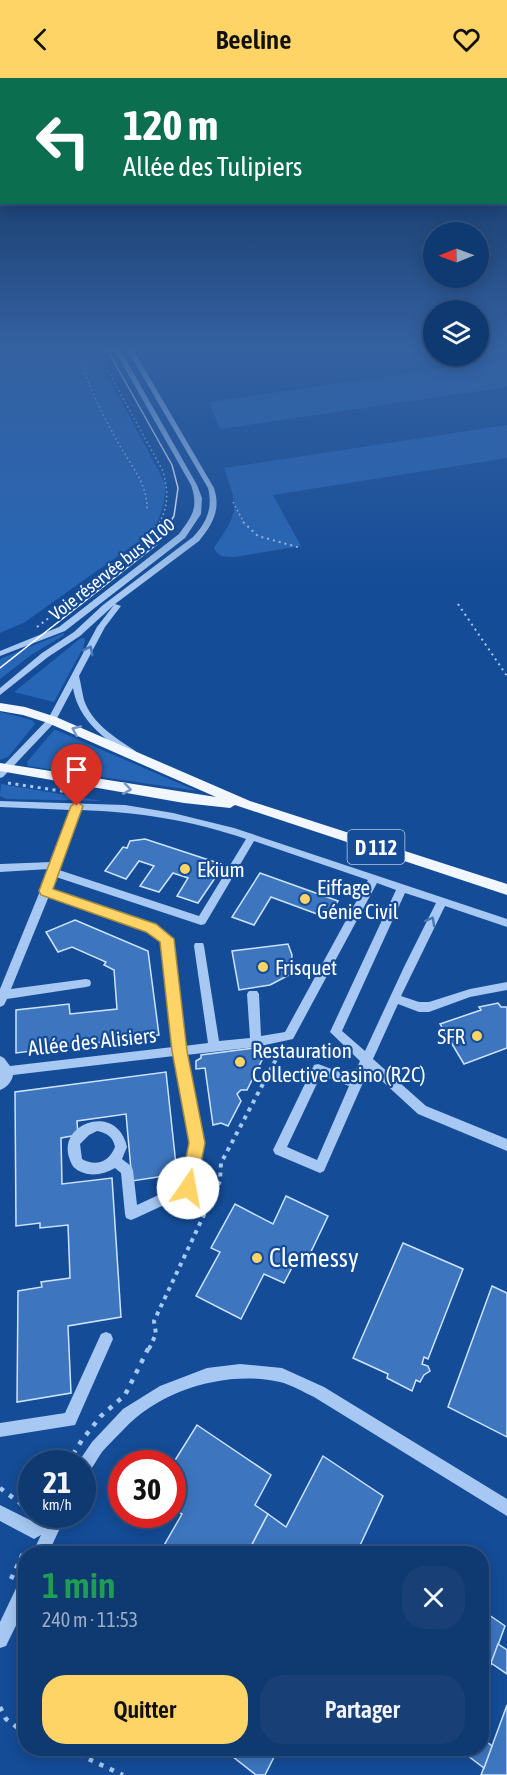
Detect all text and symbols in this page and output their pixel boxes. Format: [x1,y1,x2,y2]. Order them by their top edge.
icon: back [24,23,57,56]
icon: heart [450,23,483,56]
text: Beeline [216,24,291,55]
text: 120 m [123,101,218,149]
icon: left [24,102,102,180]
text: Allée des Tulipiers [123,151,302,182]
north arrow [423,222,489,288]
map controls [423,222,489,366]
button: layers [423,300,489,366]
street label: Voie réservée bus N100 [45,514,179,624]
one-way arrow [82,645,94,656]
one-way arrow [72,725,83,737]
pin [51,744,102,806]
icon: arrive [60,753,93,786]
one-way arrow [122,782,132,794]
road number: D 112 [348,830,404,864]
place label: Ekium [197,857,245,881]
marker: Ekium [178,862,192,876]
place label: Eiffage Génie Civil [317,875,399,923]
marker: Eiffage Génie Civil [298,892,312,906]
one-way arrow [424,917,436,928]
place label: Frisquet [275,955,337,979]
marker: Frisquet [256,960,270,974]
street label: Allée des Alisiers [27,1022,157,1060]
place label: SFR [437,1024,465,1048]
marker: SFR [470,1029,484,1043]
place label: Restauration Collective Casino (R2C) [252,1038,425,1086]
marker: Restauration Collective Casino (R2C) [233,1055,247,1069]
position arrow [156,1156,220,1220]
place label: Clemessy [269,1243,359,1273]
marker: Clemessy [250,1251,264,1265]
speed limit sign: 30 [108,1450,186,1528]
text: 21 [43,1465,71,1499]
text: km/h [42,1496,72,1513]
text: 1 min [42,1564,116,1606]
button: close [402,1566,465,1629]
text: 240 m · 11:53 [42,1608,138,1631]
button: Quitter [42,1675,248,1744]
button: Partager [260,1675,465,1744]

